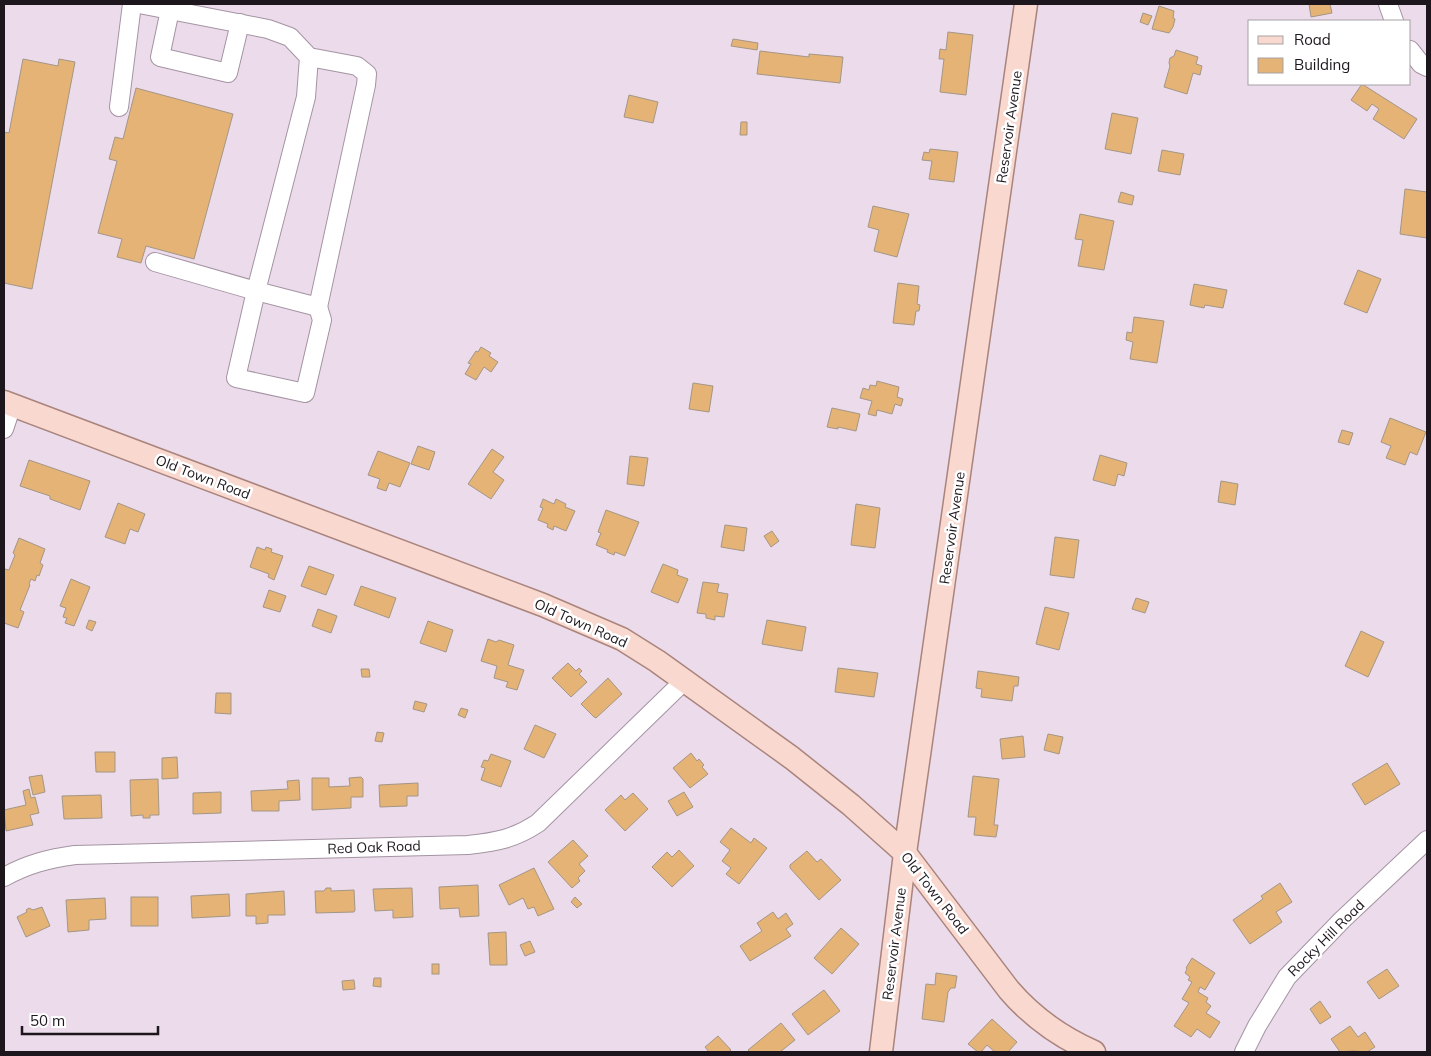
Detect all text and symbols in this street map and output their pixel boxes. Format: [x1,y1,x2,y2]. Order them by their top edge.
legend [1248,20,1411,85]
text: Road [1294,30,1331,49]
text: Building [1294,55,1350,74]
street label: Reservoir Avenue [992,70,1026,184]
street label: Old Town Road [153,451,253,503]
street label: Reservoir Avenue [935,471,969,585]
street label: Old Town Road [532,594,630,652]
street label: Red Oak Road [327,836,421,858]
street label: Old Town Road [897,848,973,938]
street label: Reservoir Avenue [878,887,910,1001]
street label: Rocky Hill Road [1284,896,1368,980]
scale bar [22,1004,159,1036]
text: 50 m [30,1011,65,1030]

